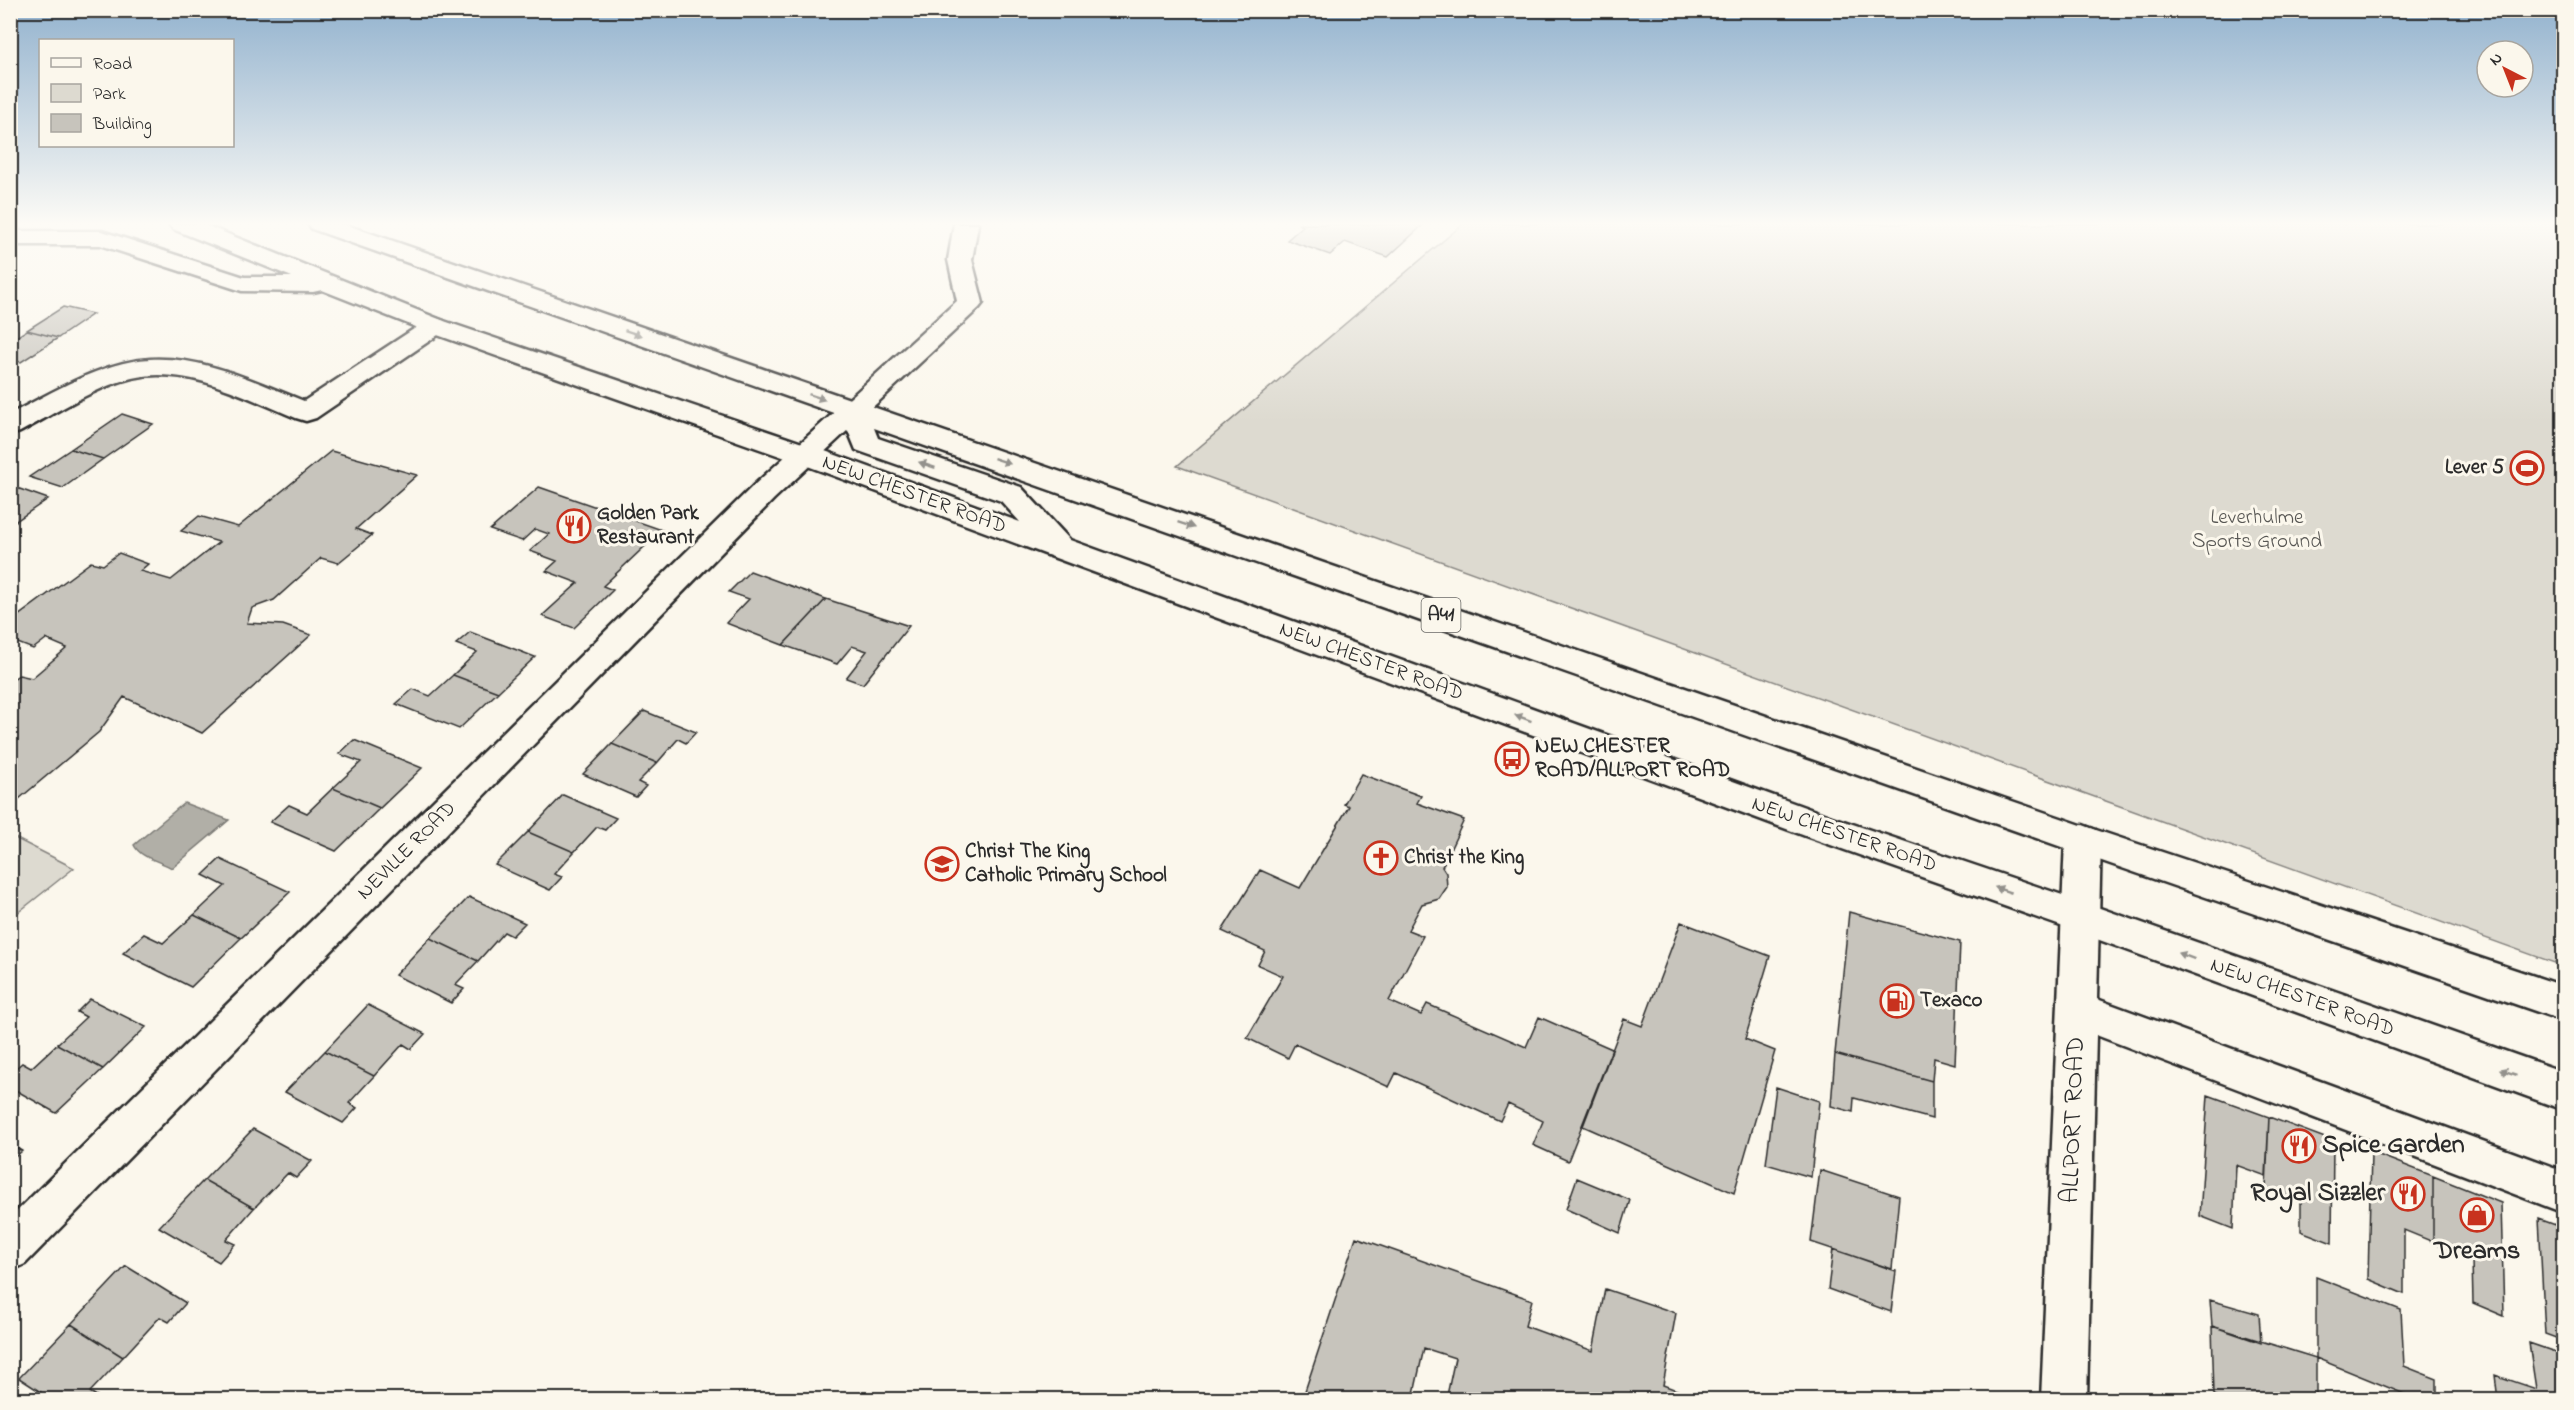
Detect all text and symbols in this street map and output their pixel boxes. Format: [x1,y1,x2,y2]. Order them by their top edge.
legend [39,39,234,147]
north arrow [2475,39,2535,99]
text: N [2484,47,2508,72]
text: Road [93,52,132,78]
text: Park [93,82,126,108]
text: Building [92,112,152,139]
one-way arrow [624,329,642,339]
one-way arrow [808,393,826,403]
street label: NEW CHESTER ROAD [818,448,1010,542]
sports icon: Lever 5 [2509,450,2545,486]
place label: Lever 5 [2445,453,2504,483]
one-way arrow [993,457,1011,467]
one-way arrow [918,460,936,469]
place label: Golden Park Restaurant [597,499,700,553]
park label: Leverhulme Sports Ground [2192,503,2322,557]
restaurant icon: Golden Park Restaurant [556,508,592,544]
one-way arrow [1177,521,1195,531]
road number: A41 [1422,598,1460,632]
street label: NEW CHESTER ROAD [1275,615,1467,709]
one-way arrow [1514,713,1532,723]
place label: NEW CHESTER ROAD/ALLPORT ROAD [1535,732,1730,786]
bus stop icon: NEW CHESTER ROAD/ALLPORT ROAD [1494,741,1530,777]
street label: NEW CHESTER ROAD [1747,789,1941,881]
street label: NEVILLE ROAD [351,795,463,907]
place label: Christ The King Catholic Primary School [965,837,1167,893]
church icon: Christ the King [1363,840,1399,876]
place label: Christ the King [1404,843,1524,875]
school or university icon: Christ The King Catholic Primary School [924,846,960,882]
one-way arrow [1994,885,2012,895]
one-way arrow [2177,951,2195,961]
street label: NEW CHESTER ROAD [2206,951,2398,1045]
fuel station icon: Texaco [1879,983,1915,1019]
place label: Texaco [1920,986,1983,1016]
street label: ALLPORT ROAD [2052,1036,2096,1204]
one-way arrow [2499,1066,2517,1076]
place label: Spice Garden [2322,1127,2465,1165]
restaurant icon: Spice Garden [2281,1128,2317,1164]
place label: Royal Sizzler [2251,1175,2386,1213]
restaurant icon: Royal Sizzler [2390,1176,2426,1212]
shop icon: Dreams [2459,1197,2495,1233]
place label: Dreams [2433,1233,2520,1271]

